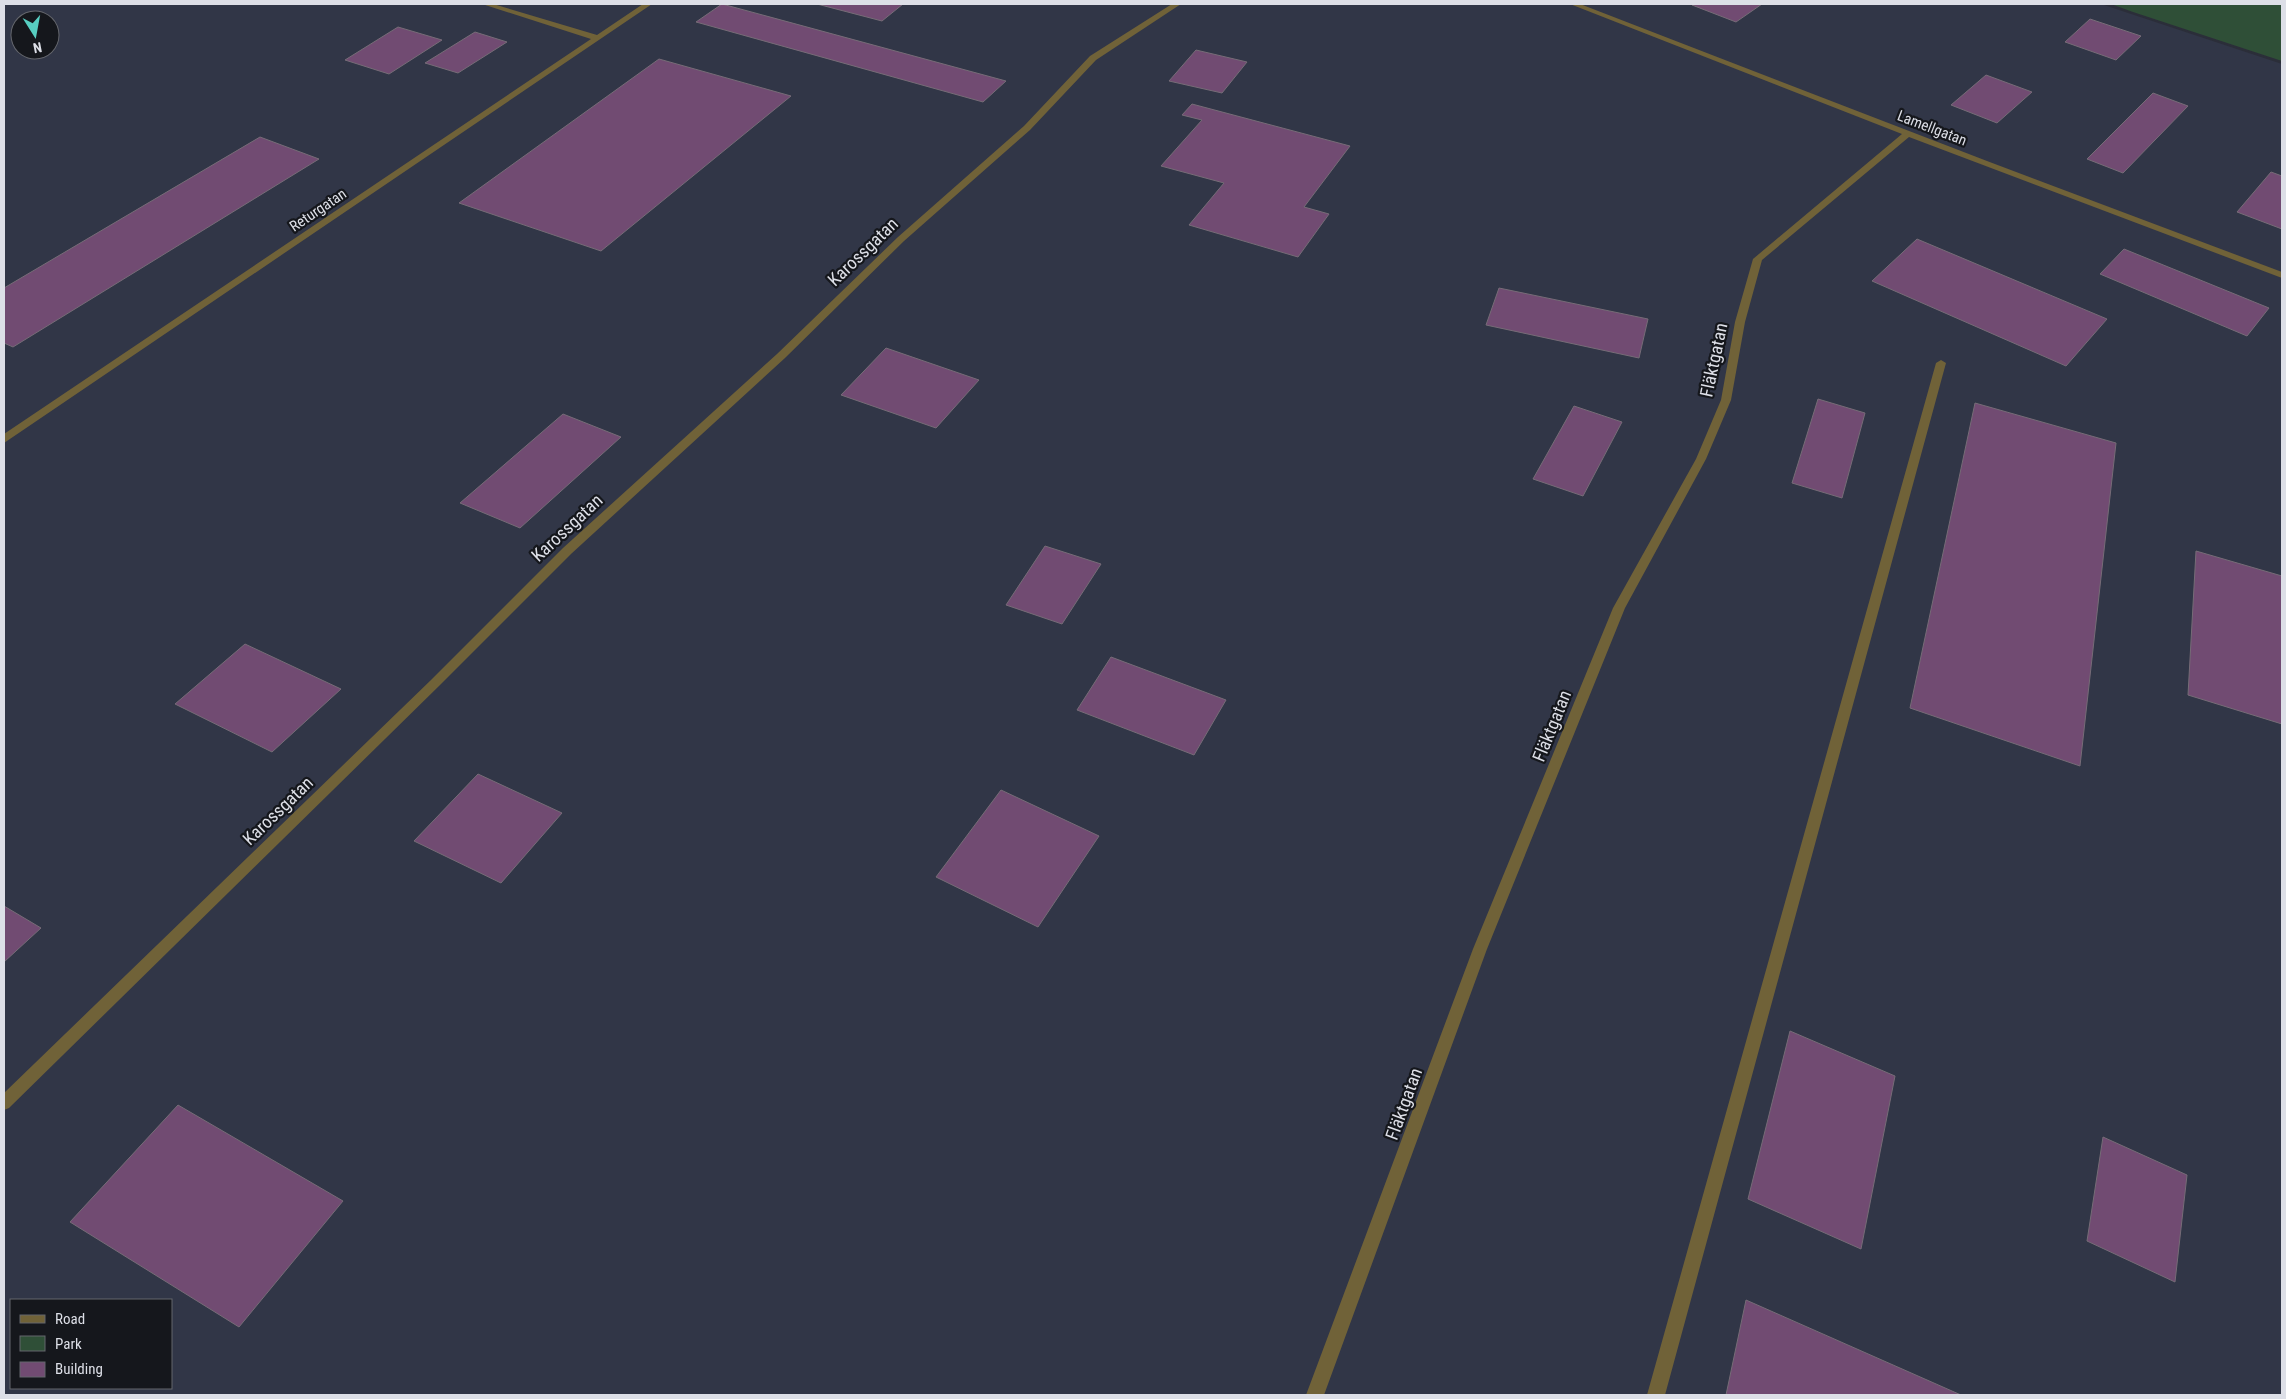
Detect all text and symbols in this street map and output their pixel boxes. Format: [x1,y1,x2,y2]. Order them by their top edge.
north arrow [10,10,60,60]
text: N [32,39,43,56]
street label: Lamellgatan [1895,107,1969,149]
street label: Returgatan [286,184,350,236]
street label: Karossgatan [823,213,902,290]
street label: Fläktgatan [1695,321,1732,399]
street label: Karossgatan [527,489,607,566]
street label: Fläktgatan [1528,687,1575,765]
street label: Karossgatan [238,772,317,849]
street label: Fläktgatan [1381,1065,1426,1143]
legend [10,1299,172,1389]
text: Road [55,1310,85,1328]
text: Park [55,1335,82,1353]
text: Building [55,1360,103,1378]

